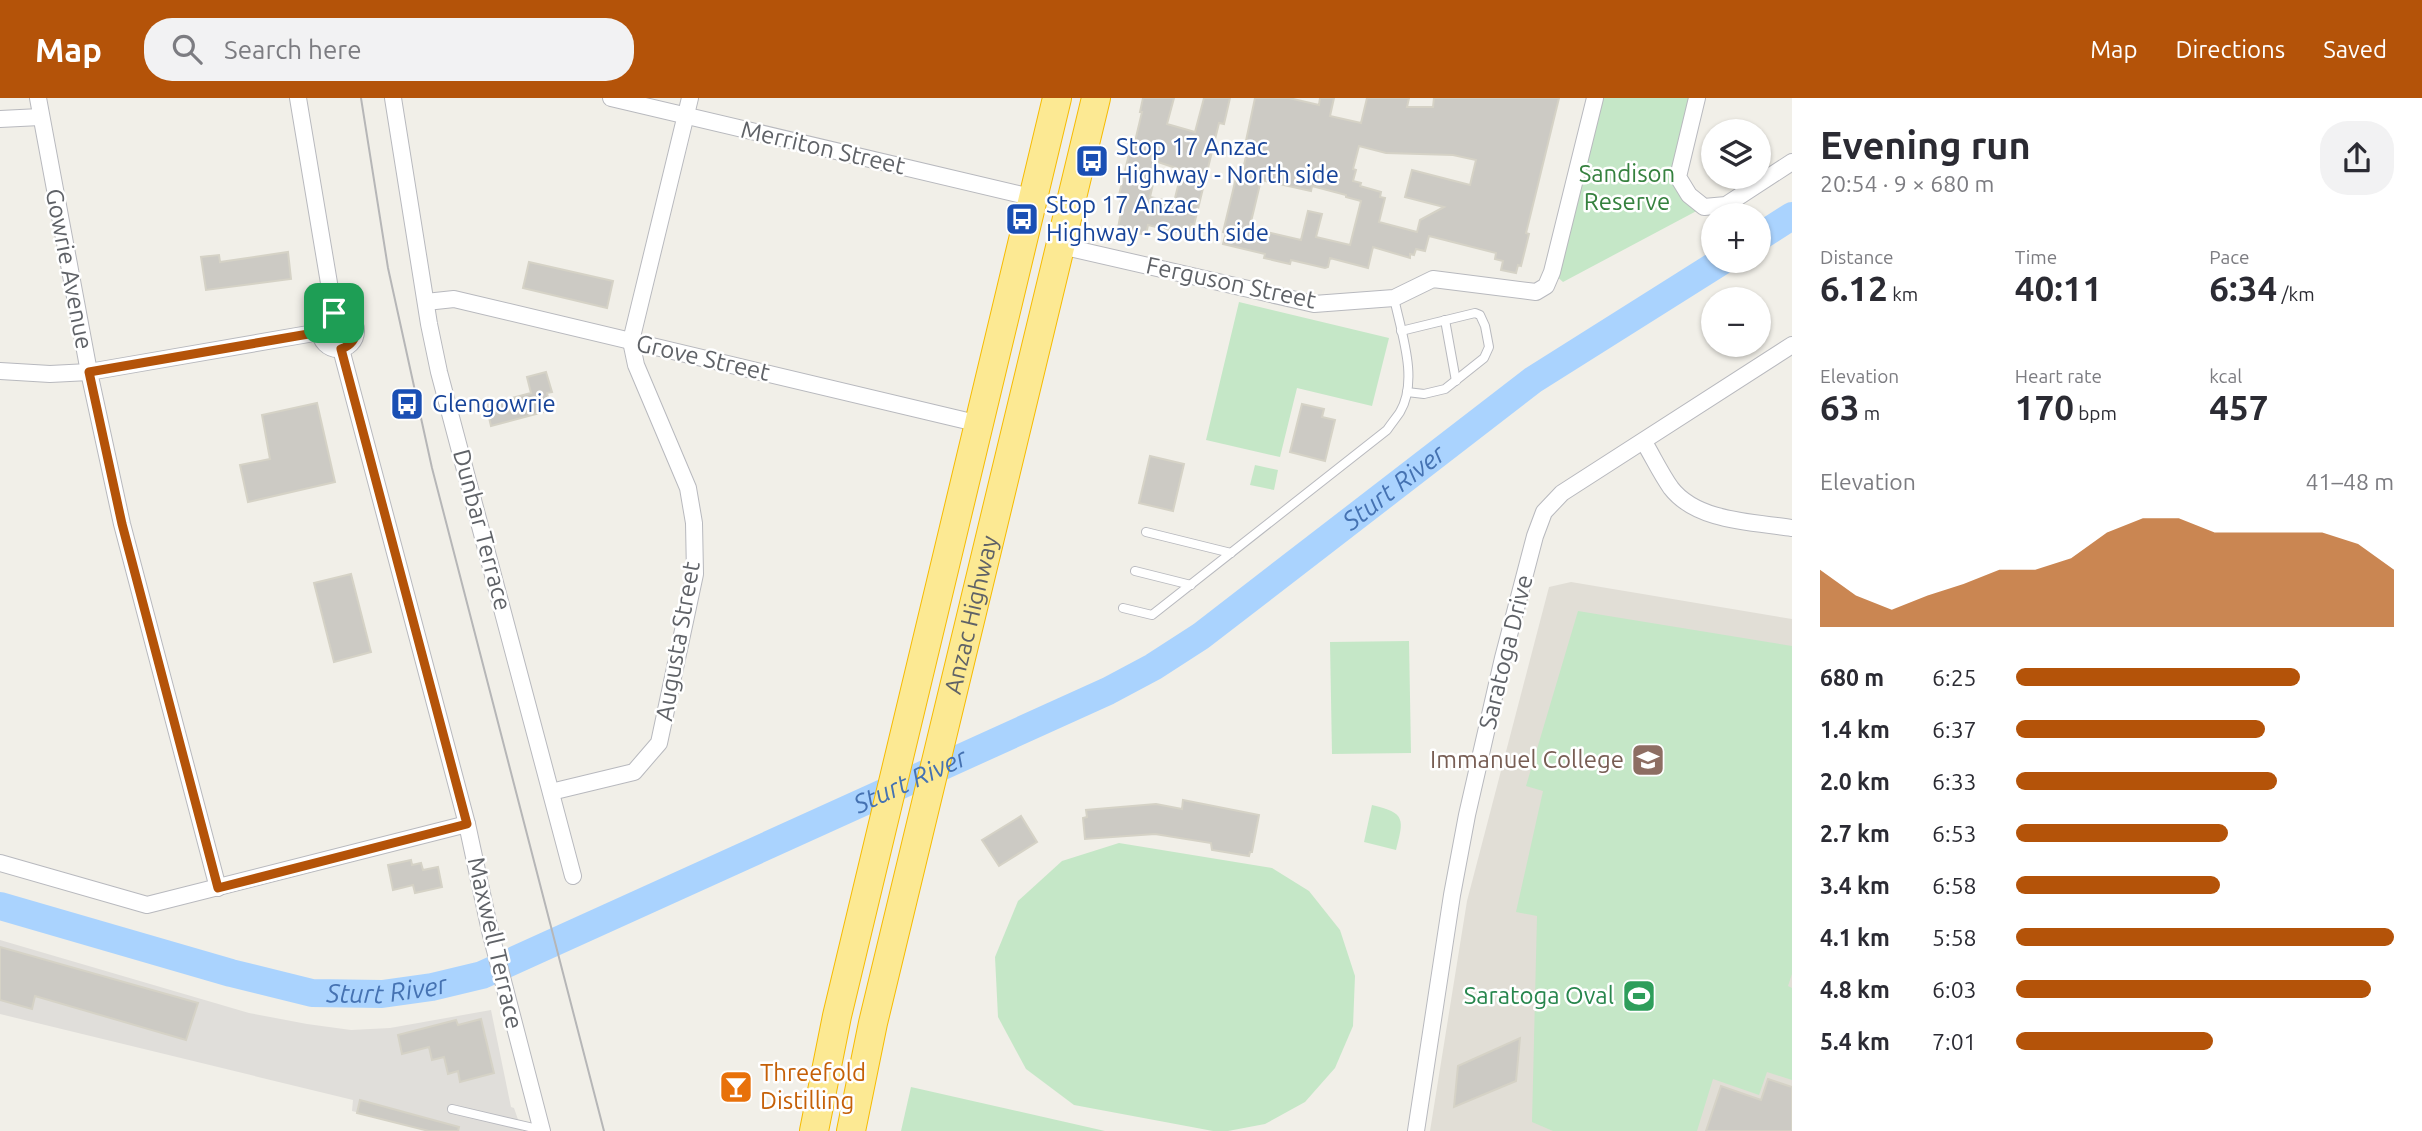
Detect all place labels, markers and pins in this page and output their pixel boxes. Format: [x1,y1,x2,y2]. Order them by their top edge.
place label: Stop 17 Anzac Highway - North side [1116,133,1339,188]
bus stop icon: Stop 17 Anzac Highway - North side [1073,142,1111,180]
place label: Stop 17 Anzac Highway - South side [1046,191,1269,246]
bus stop icon: Stop 17 Anzac Highway - South side [1003,200,1041,238]
pin [304,283,364,343]
bus stop icon: Glengowrie [388,385,426,423]
place label: Glengowrie [432,390,556,417]
school or university icon: Immanuel College [1629,741,1667,779]
place label: Immanuel College [1430,746,1624,773]
sports icon: Saratoga Oval [1620,977,1658,1015]
place label: Saratoga Oval [1464,982,1614,1009]
place label: Threefold Distilling [760,1059,866,1114]
bar icon: Threefold Distilling [717,1068,755,1106]

